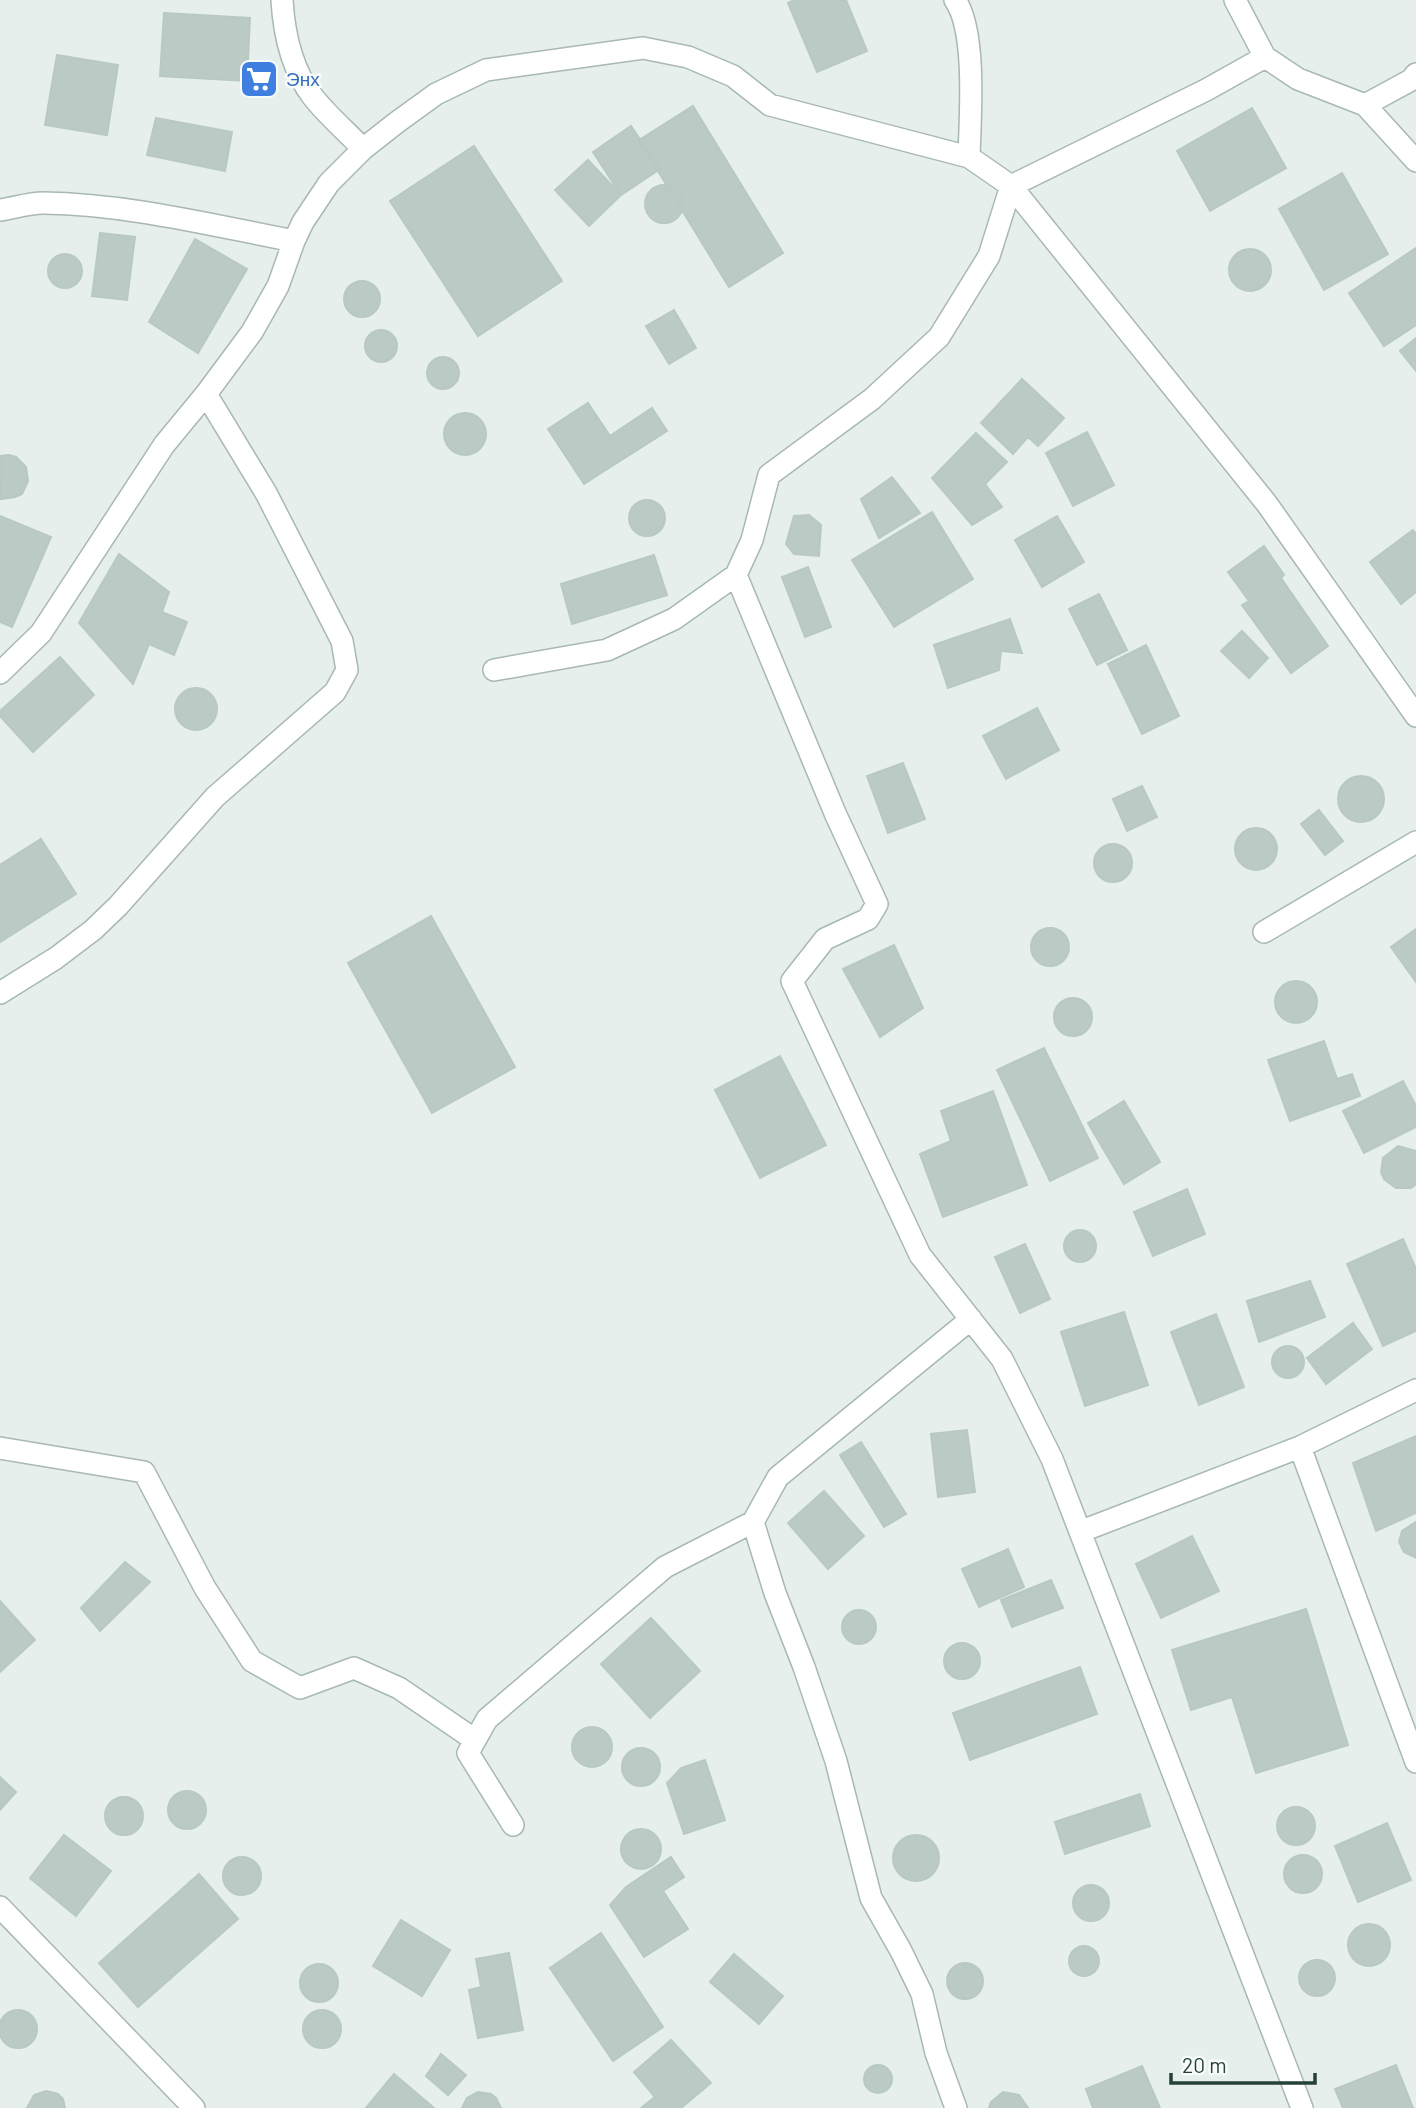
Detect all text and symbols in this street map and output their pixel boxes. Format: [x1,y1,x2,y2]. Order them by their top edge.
supermarket icon: Энх [238,58,280,100]
place label: Энх [286,67,320,90]
scale bar [1171,2042,1314,2086]
text: 20 m [1182,2052,1227,2077]

